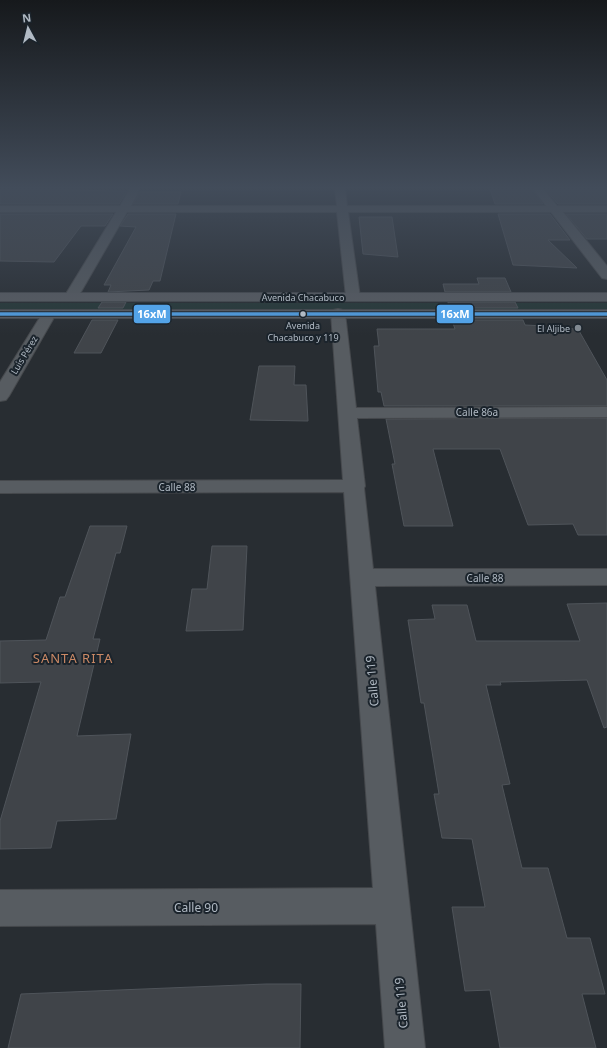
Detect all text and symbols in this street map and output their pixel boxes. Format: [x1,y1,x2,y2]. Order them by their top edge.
north arrow [8,8,48,48]
text: N [21,10,32,26]
street label: Avenida Chacabuco [262,291,344,304]
line badge: 16xM [133,304,171,324]
line badge: 16xM [436,304,474,324]
text: 16xM [137,306,167,321]
text: 16xM [440,306,470,321]
marker: Avenida Chacabuco y 119 [298,309,308,319]
place label: Avenida Chacabuco y 119 [267,319,339,344]
place label: El Aljibe [537,322,570,335]
marker: El Aljibe [573,323,583,333]
street label: Luis Pérez [7,333,41,377]
street label: Calle 86a [456,405,498,419]
street label: Calle 88 [159,480,196,494]
street label: Calle 88 [467,571,504,585]
district label: SANTA RITA [33,649,113,667]
street label: Calle 119 [361,655,383,707]
street label: Calle 90 [174,899,218,916]
street label: Calle 119 [390,977,412,1029]

